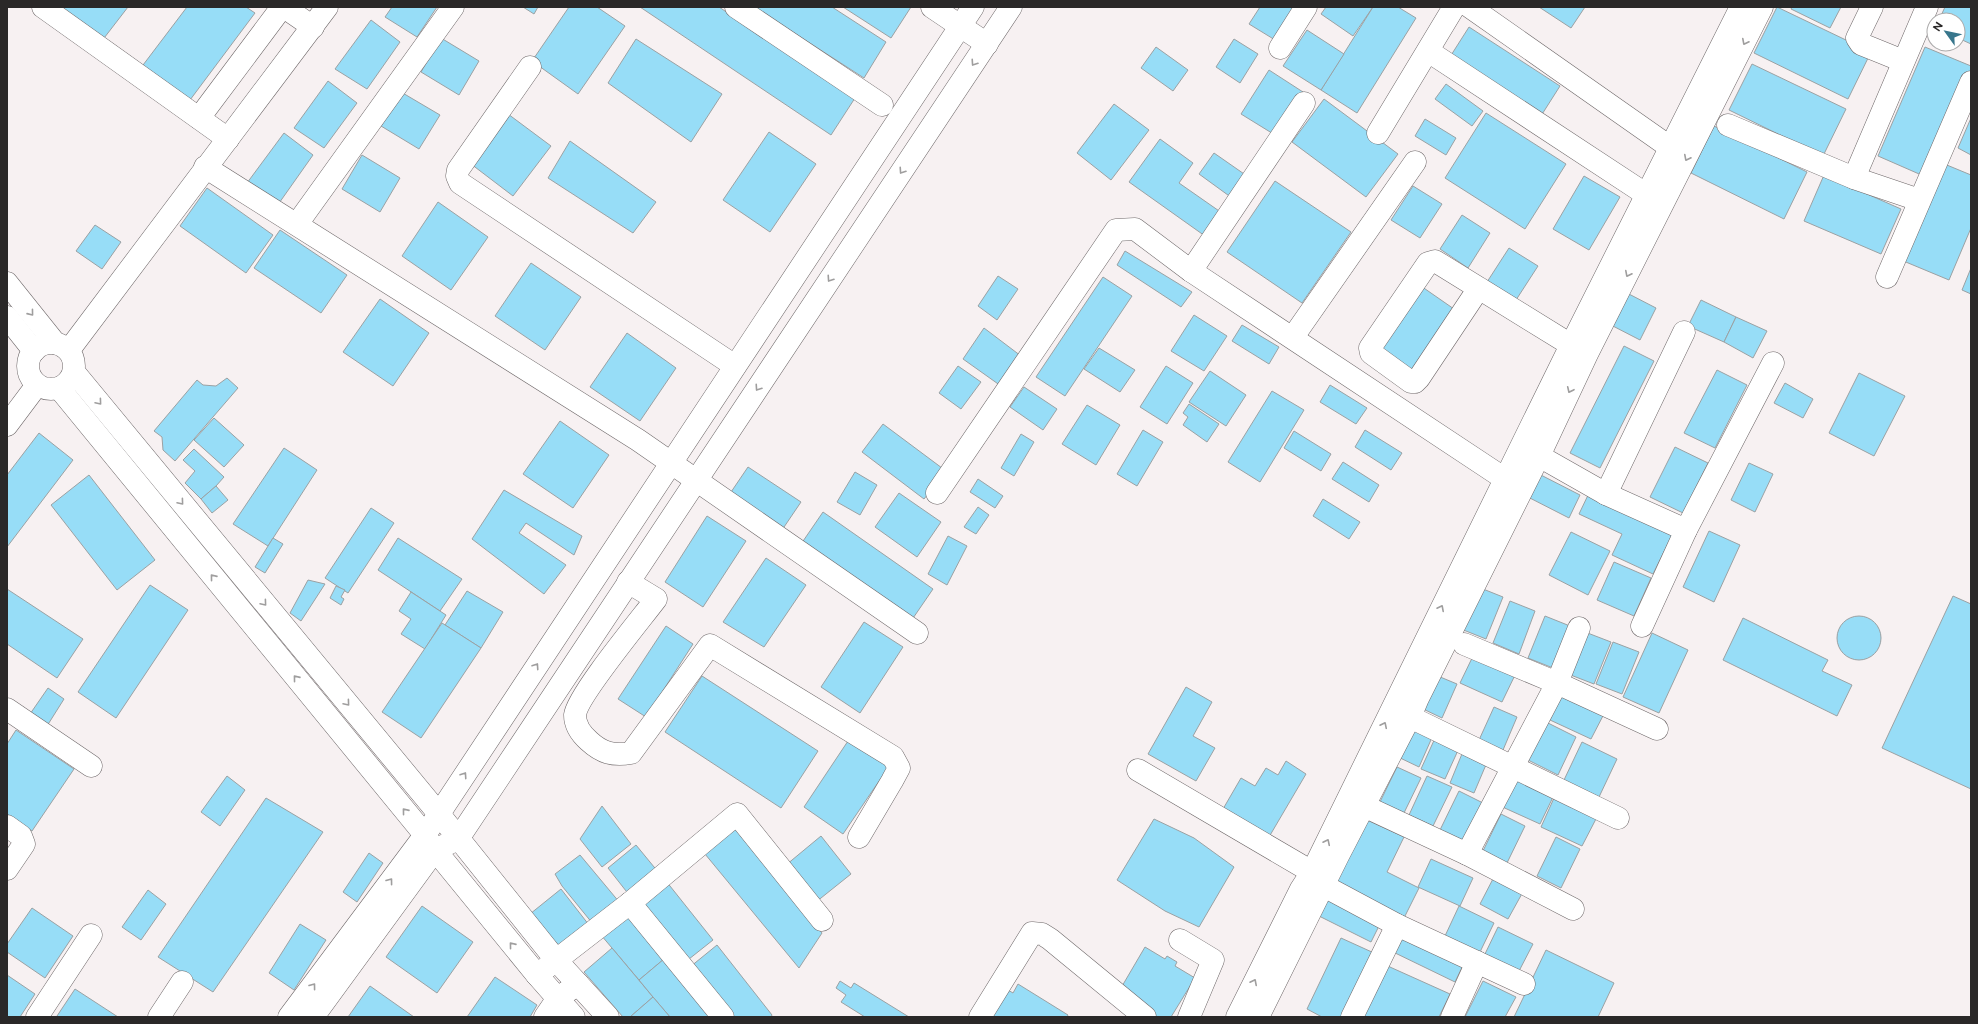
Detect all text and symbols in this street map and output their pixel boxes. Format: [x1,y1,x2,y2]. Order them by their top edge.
north arrow [1926,12,1966,52]
text: N [1930,20,1946,34]
one-way arrow [1742,38,1750,45]
one-way arrow [972,59,979,66]
one-way arrow [1684,154,1691,161]
one-way arrow [900,167,907,174]
one-way arrow [1625,270,1633,277]
one-way arrow [828,275,835,282]
one-way arrow [26,308,33,316]
one-way arrow [756,383,763,390]
one-way arrow [1567,386,1575,394]
one-way arrow [94,397,101,405]
one-way arrow [177,498,184,505]
one-way arrow [211,574,218,582]
one-way arrow [260,598,267,605]
one-way arrow [1436,605,1444,612]
one-way arrow [531,663,539,670]
one-way arrow [293,675,300,682]
one-way arrow [342,698,349,705]
one-way arrow [1379,722,1387,729]
one-way arrow [460,772,467,779]
one-way arrow [403,808,410,815]
one-way arrow [1322,838,1330,846]
one-way arrow [385,879,392,886]
one-way arrow [510,942,517,949]
one-way arrow [1249,979,1257,986]
one-way arrow [308,983,315,990]

